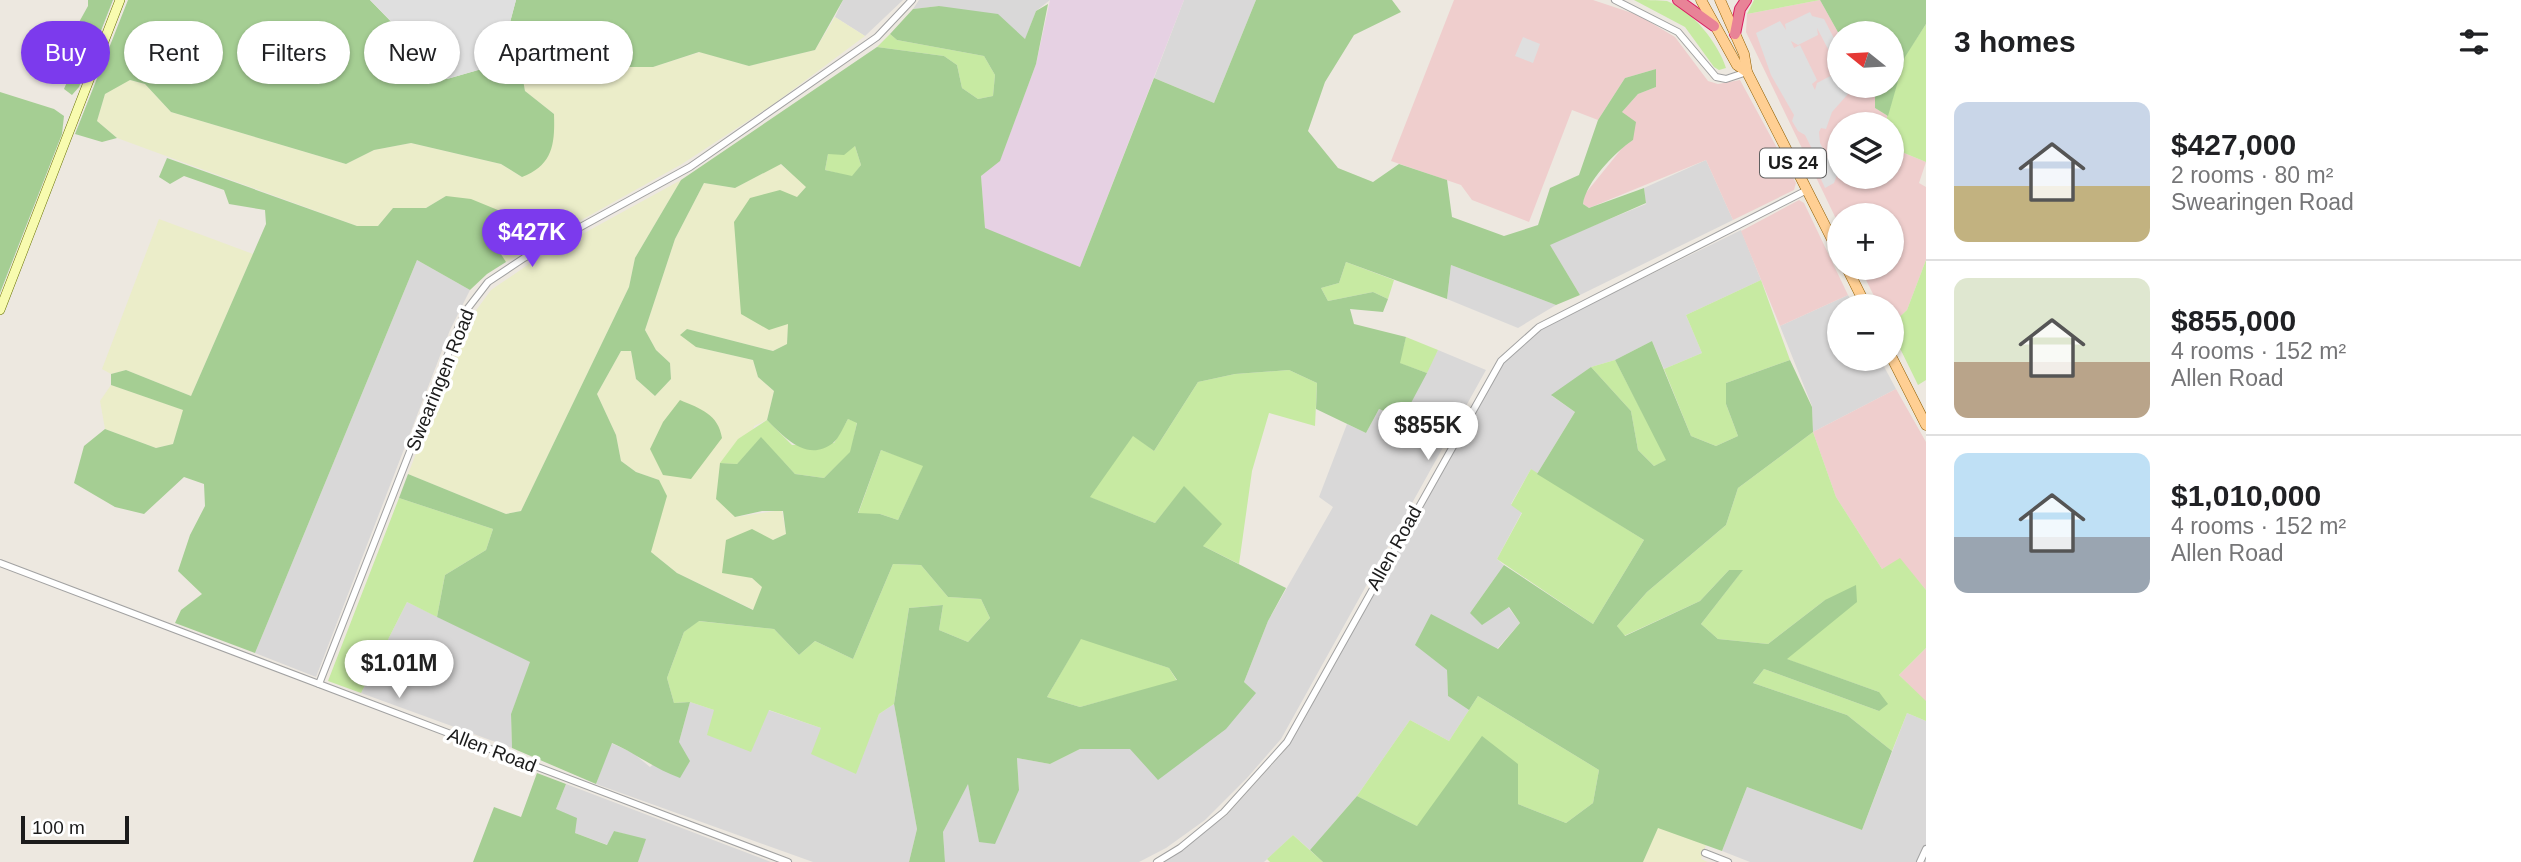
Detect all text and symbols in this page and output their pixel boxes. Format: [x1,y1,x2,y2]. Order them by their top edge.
chip: Buy [21,21,110,84]
chip: Rent [124,21,223,84]
chip: Filters [237,21,350,84]
chip: New [364,21,460,84]
chip: Apartment [474,21,633,84]
north arrow [1827,21,1904,98]
map controls [1827,21,1904,371]
icon: filters [2455,23,2493,61]
text: 3 homes [1954,25,2076,58]
button: layers [1827,112,1904,189]
text: $427,000 [2171,128,2296,161]
icon: home [2010,130,2094,214]
road number: US 24 [1760,148,1826,178]
text: 2 rooms · 80 m² [2171,162,2333,188]
text: Swearingen Road [2171,189,2354,215]
button: + [1827,203,1904,280]
pin: $427K [483,210,581,269]
text: $427K [498,219,566,245]
button: − [1827,294,1904,371]
text: $855,000 [2171,304,2296,337]
street label: Swearingen Road [402,306,478,454]
icon: home [2010,306,2094,390]
text: 4 rooms · 152 m² [2171,338,2346,364]
text: Allen Road [2171,365,2284,391]
pin: $855K [1379,402,1477,462]
text: $855K [1394,412,1462,438]
text: $1,010,000 [2171,479,2321,512]
icon: home [2010,481,2094,565]
street label: Allen Road [1362,502,1426,594]
text: 4 rooms · 152 m² [2171,513,2346,539]
text: Allen Road [2171,540,2284,566]
pin: $1.01M [342,640,456,700]
text: $1.01M [361,650,437,676]
street label: Allen Road [445,724,539,776]
scale bar [21,813,130,845]
text: 100 m [32,817,85,838]

